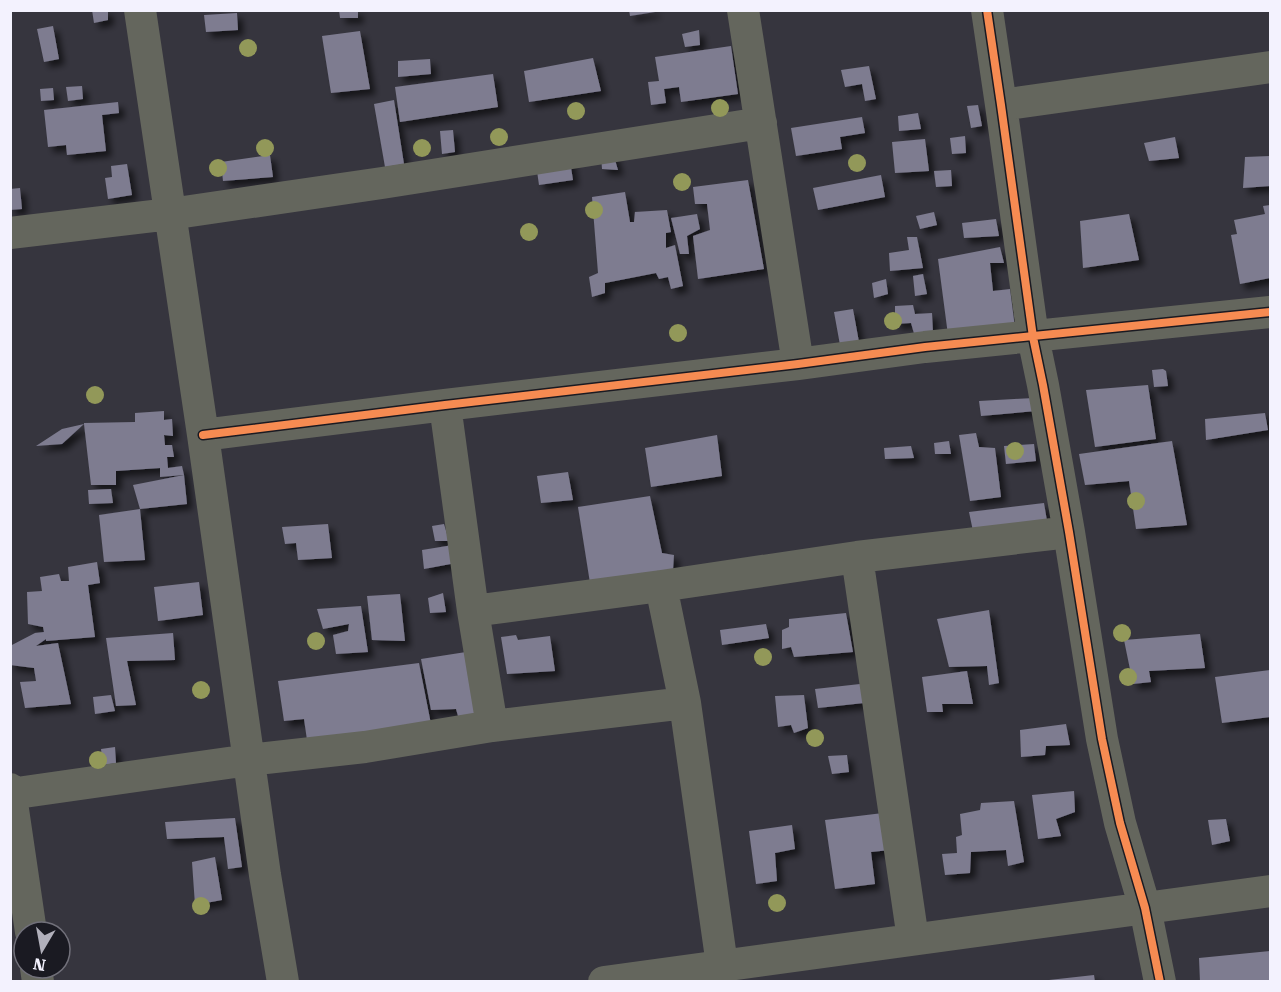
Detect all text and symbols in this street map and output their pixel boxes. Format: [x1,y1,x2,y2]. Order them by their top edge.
north arrow [12,920,72,980]
text: N [32,954,47,975]

